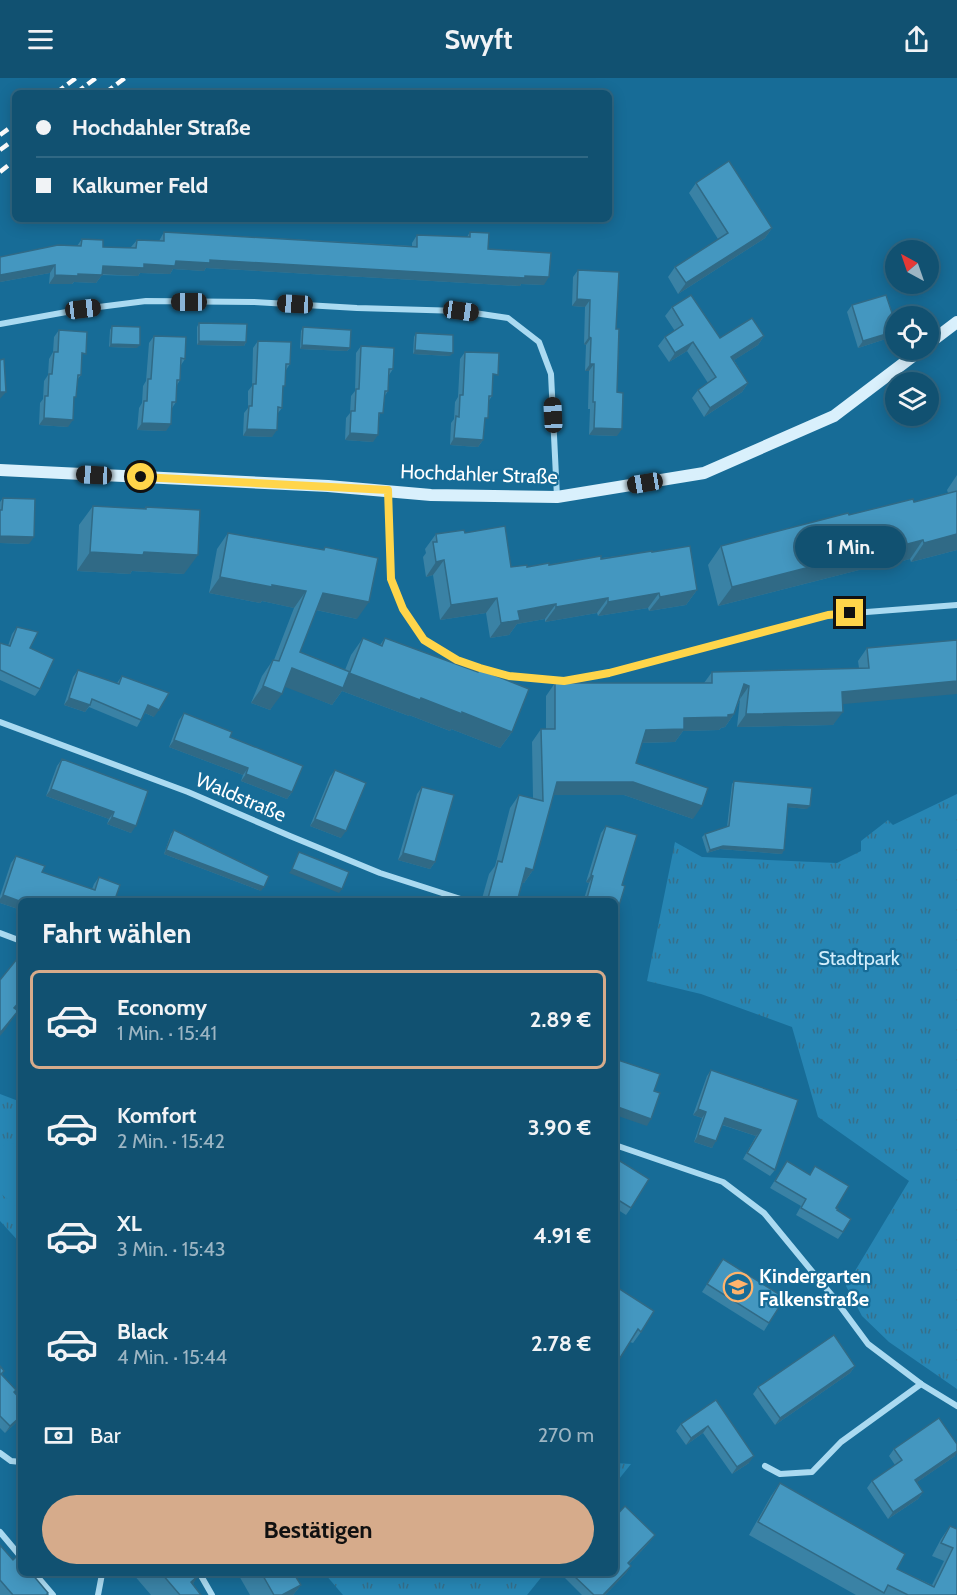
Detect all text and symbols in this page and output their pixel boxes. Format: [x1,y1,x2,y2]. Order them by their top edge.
icon: menu [24,23,57,56]
text: Swyft [445,23,513,56]
icon: share [900,23,933,56]
text: Hochdahler Straße [72,114,251,141]
text: Kalkumer Feld [72,172,208,199]
north arrow [885,240,939,294]
map controls [885,240,939,426]
car [171,293,207,311]
car [277,294,313,314]
car [64,298,102,320]
car [442,300,480,322]
button: locate [885,306,939,360]
button: layers [885,372,939,426]
car [543,397,563,433]
street label: Hochdahler Straße [400,459,558,489]
route start [127,463,154,490]
car [76,465,112,485]
car [626,471,664,495]
callout: 1 Min. [794,526,906,568]
text: 1 Min. [826,535,875,559]
route end [836,599,863,626]
street label: Waldstraße [192,767,290,827]
text: Fahrt wählen [42,917,191,950]
park label: Stadtpark [818,946,900,970]
icon: car [45,993,99,1047]
text: Economy [117,994,207,1021]
text: 2.89 € [530,1006,591,1033]
text: 1 Min. · 15:41 [117,1021,217,1045]
icon: car [45,1101,99,1155]
text: Komfort [117,1102,196,1129]
text: 3.90 € [528,1114,591,1141]
text: 2 Min. · 15:42 [117,1129,225,1153]
icon: car [45,1209,99,1263]
text: XL [117,1210,142,1237]
text: 4.91 € [533,1222,591,1249]
text: 3 Min. · 15:43 [117,1237,226,1261]
place label: Kindergarten Falkenstraße [759,1264,871,1311]
school or university icon: Kindergarten Falkenstraße [722,1271,754,1303]
icon: car [45,1317,99,1371]
text: Black [117,1318,168,1345]
text: 2.78 € [531,1330,591,1357]
text: 4 Min. · 15:44 [117,1345,227,1369]
icon: cash [42,1419,75,1452]
text: Bar [90,1422,121,1449]
text: 270 m [538,1423,594,1447]
button: Bestätigen [42,1495,594,1564]

